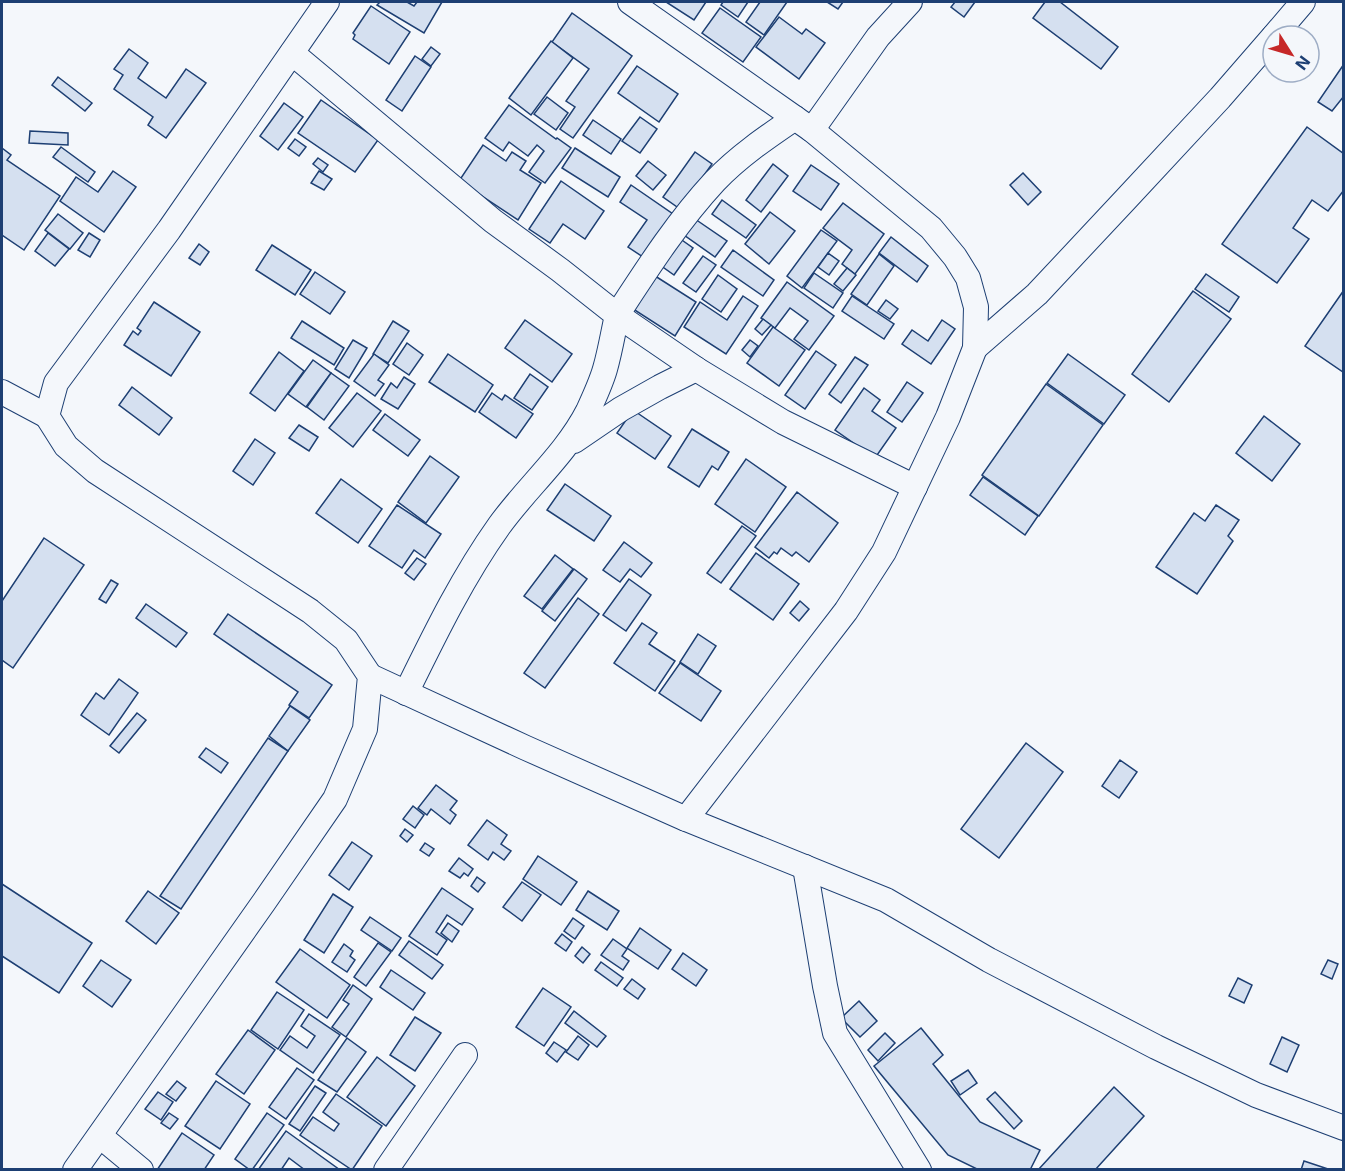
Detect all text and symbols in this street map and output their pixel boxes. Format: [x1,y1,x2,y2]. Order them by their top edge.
north arrow [1261,24,1321,84]
text: N [1291,52,1315,74]

